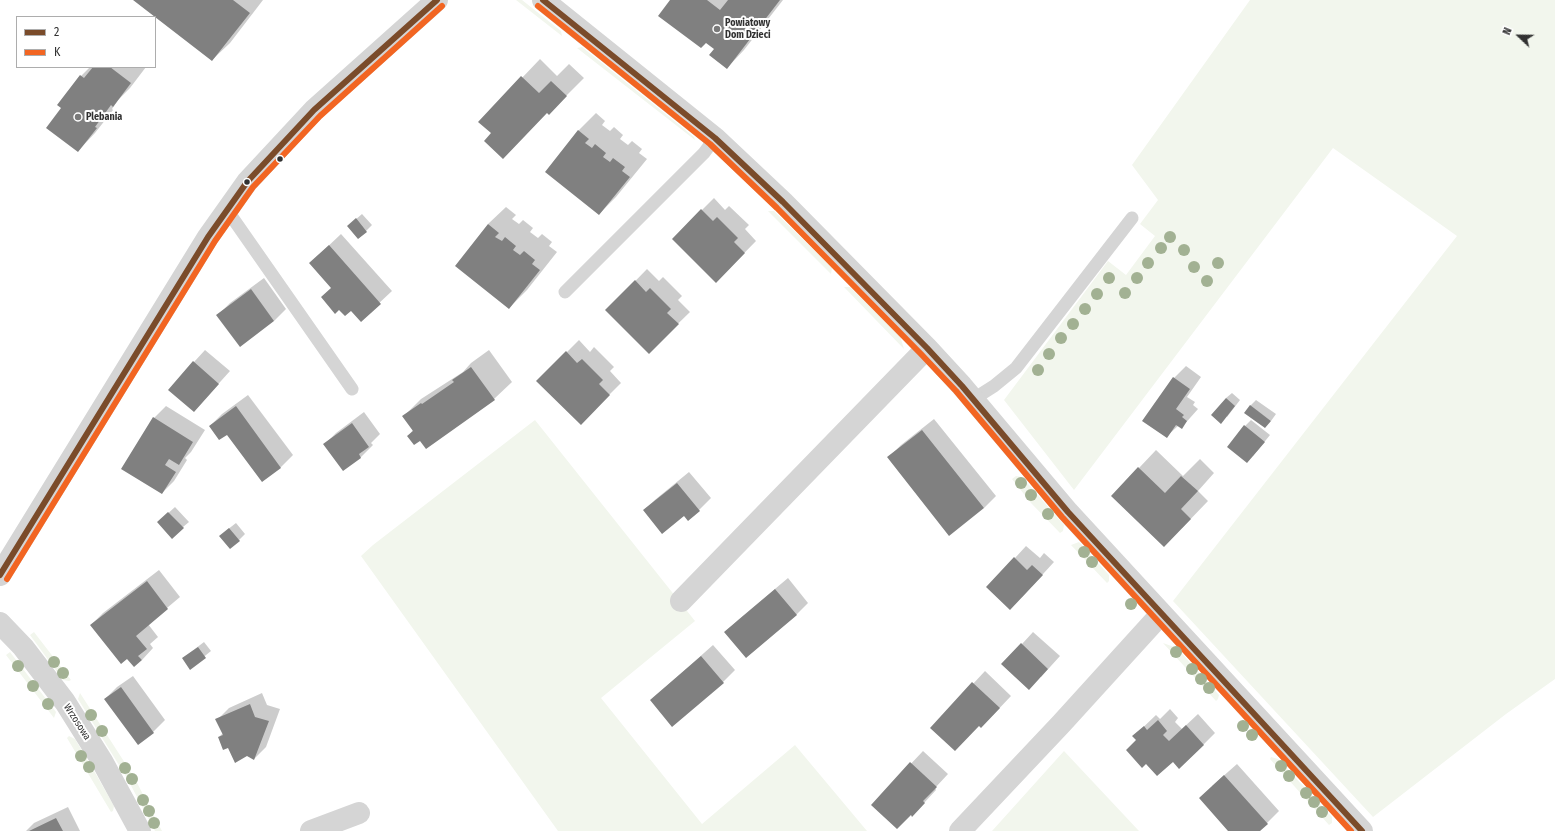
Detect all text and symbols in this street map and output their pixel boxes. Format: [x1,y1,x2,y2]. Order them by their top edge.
legend [16,16,156,68]
north arrow [1499,16,1539,56]
place label: Powiatowy Dom Dzieci [725,17,771,40]
marker: Powiatowy Dom Dzieci [712,24,722,34]
text: 2 [54,25,59,39]
text: N [1500,26,1515,37]
text: K [54,45,60,59]
place label: Plebania [86,111,122,123]
marker: Plebania [73,112,83,122]
unlabelled marker [275,154,285,164]
unlabelled marker [242,177,252,187]
street label: Wrzosowa [61,702,93,742]

